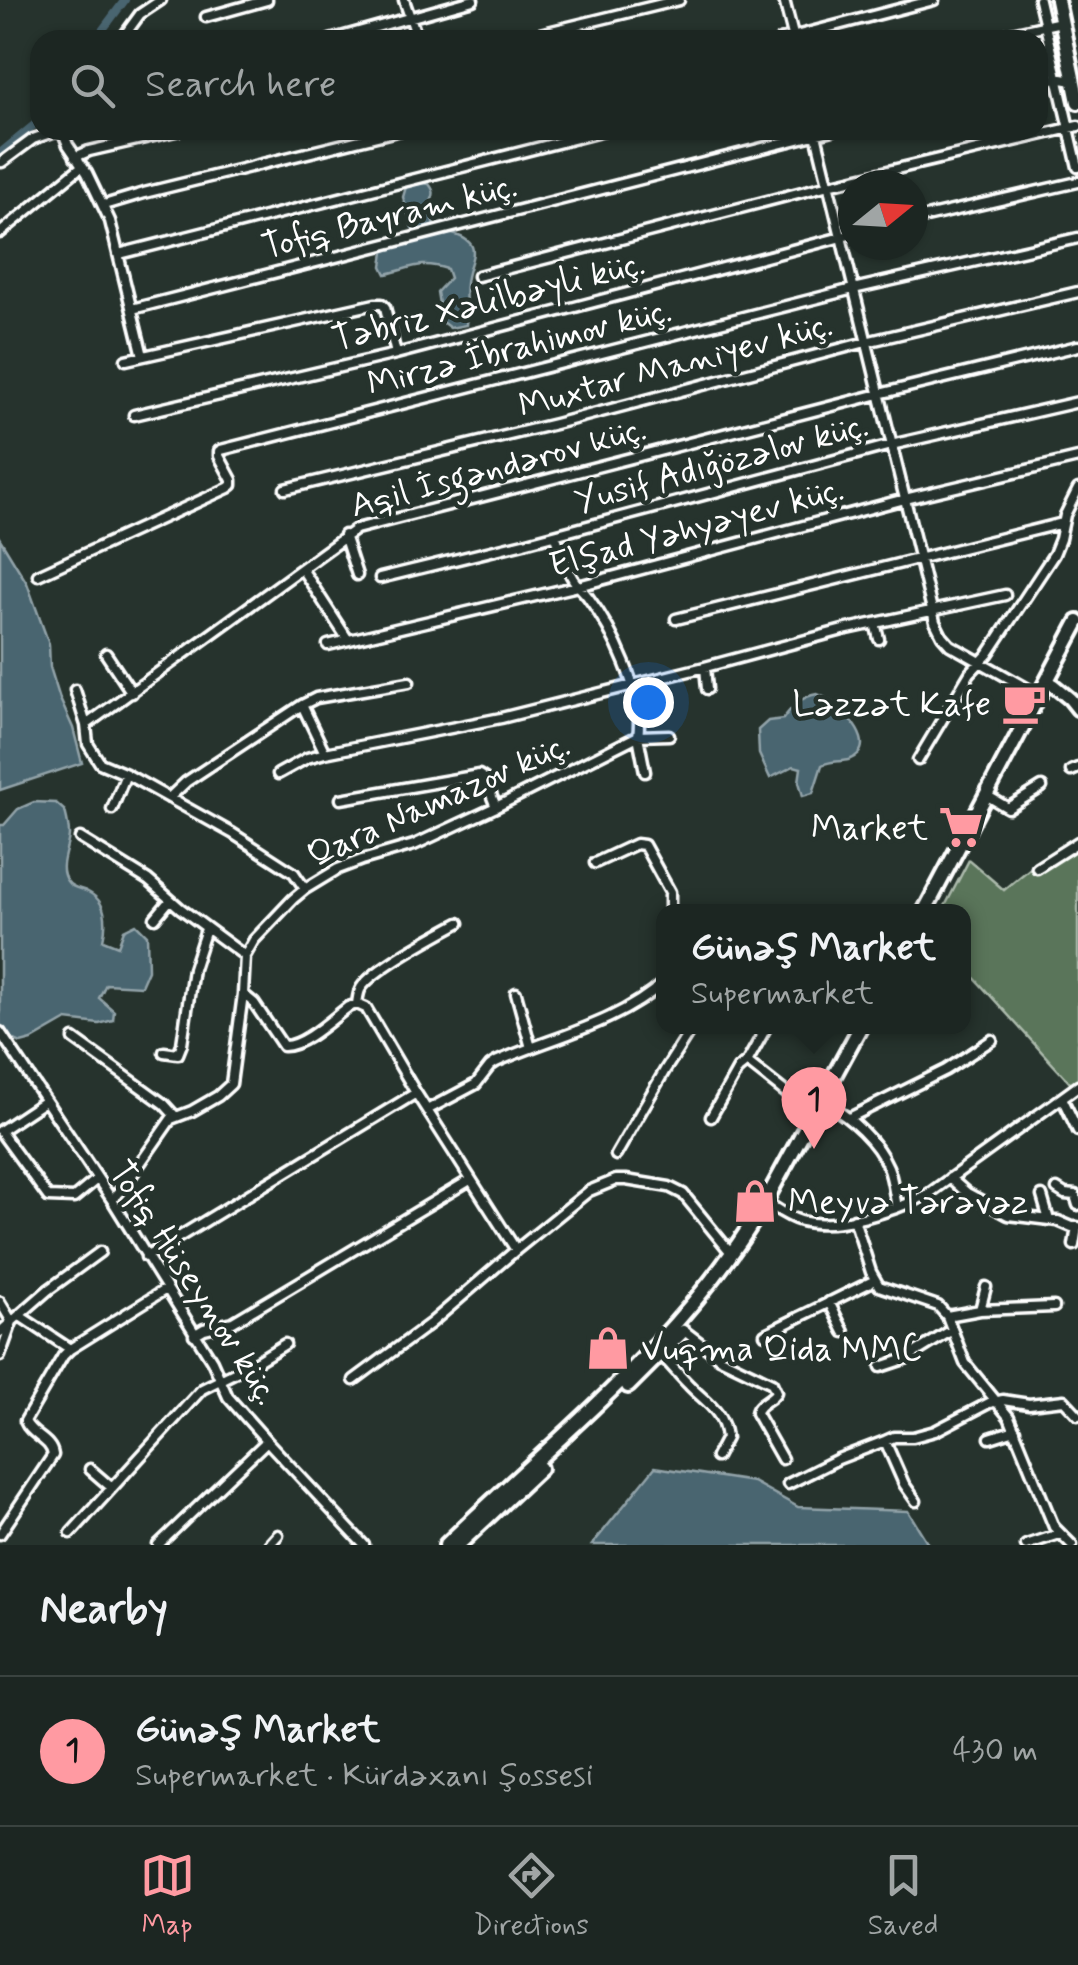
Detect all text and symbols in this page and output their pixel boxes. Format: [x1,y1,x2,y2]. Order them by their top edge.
search box [30,30,1048,140]
icon: search [65,58,120,113]
text: Search here [145,61,336,110]
street label: Tofiq Bayram küç. [257,163,522,271]
north arrow [838,170,928,260]
street label: Təbriz Xəlilbəyli küç. [327,241,650,363]
street label: Mirzə İbrahimov küç. [362,288,677,408]
street label: Muxtar Maniyev küç. [513,302,838,430]
street label: Yusif Adığözəlov küç. [570,403,873,525]
street label: Aqil İsgəndərov küç. [346,406,653,533]
street label: Elşad Yəhyəyev küç. [544,466,849,589]
your location [623,677,674,728]
cafe icon: Ləzzət Kafe [1000,679,1048,727]
place label: Ləzzət Kafe [792,682,991,728]
street label: Qara Namazov küç. [300,722,577,879]
supermarket icon: Market [937,803,985,851]
place label: Market [811,806,928,852]
popup [656,904,971,1034]
text: Günəş Market [691,924,936,973]
text: Supermarket [691,973,873,1015]
pin: 1 [782,1066,846,1149]
street label: Tofiq Hüseynov küç. [97,1152,290,1414]
shop icon: Meyvə Tərəvəz [731,1177,779,1225]
place label: Meyvə Tərəvəz [788,1180,1028,1226]
shop icon: Vuqma Qida MMC [584,1324,632,1372]
place label: Vuqma Qida MMC [641,1327,922,1373]
text: Nearby [40,1583,168,1638]
text: Günəş Market [135,1706,380,1755]
text: 1 [65,1730,80,1772]
text: 430 m [952,1730,1038,1772]
text: Supermarket · Kürdəxanı şossesi [135,1755,593,1797]
tab: Map [140,1848,195,1945]
tab: Directions [474,1848,589,1945]
tab: Saved [868,1848,938,1945]

